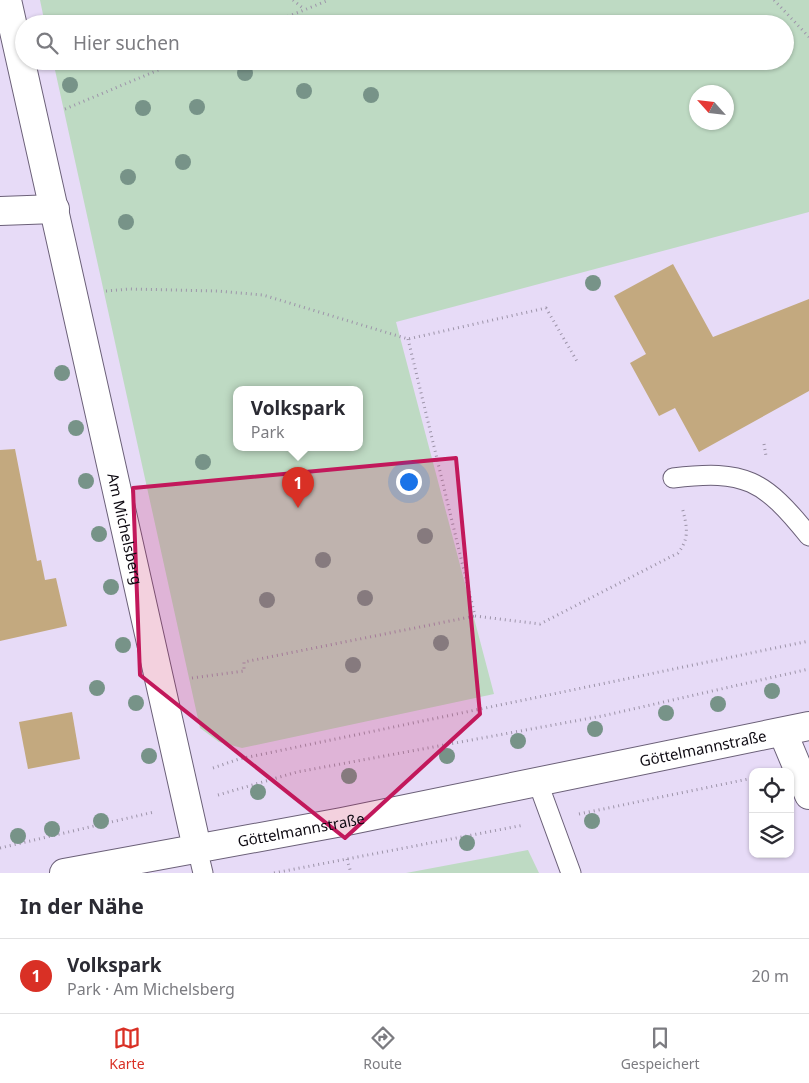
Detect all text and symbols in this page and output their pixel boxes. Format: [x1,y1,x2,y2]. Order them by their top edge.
search box [15,15,794,70]
icon: search [33,29,61,57]
text: Hier suchen [73,30,180,56]
north arrow [689,85,734,130]
popup [233,386,363,451]
text: Volkspark [251,395,345,421]
text: Park [251,421,285,443]
pin: 1 [282,467,314,508]
your location [396,469,422,495]
street label: Am Michelsberg [103,471,148,587]
street label: Göttelmannstraße [638,725,768,771]
map controls [749,768,794,858]
button: locate [749,768,794,813]
street label: Göttelmannstraße [236,808,366,851]
button: layers [749,813,794,858]
text: In der Nähe [20,892,144,920]
text: Volkspark [67,952,162,978]
text: 1 [31,965,41,987]
text: 20 m [752,965,789,987]
text: Park · Am Michelsberg [67,978,235,1000]
tab: Karte [109,1024,145,1073]
tab: Route [363,1024,402,1073]
tab: Gespeichert [621,1024,700,1073]

